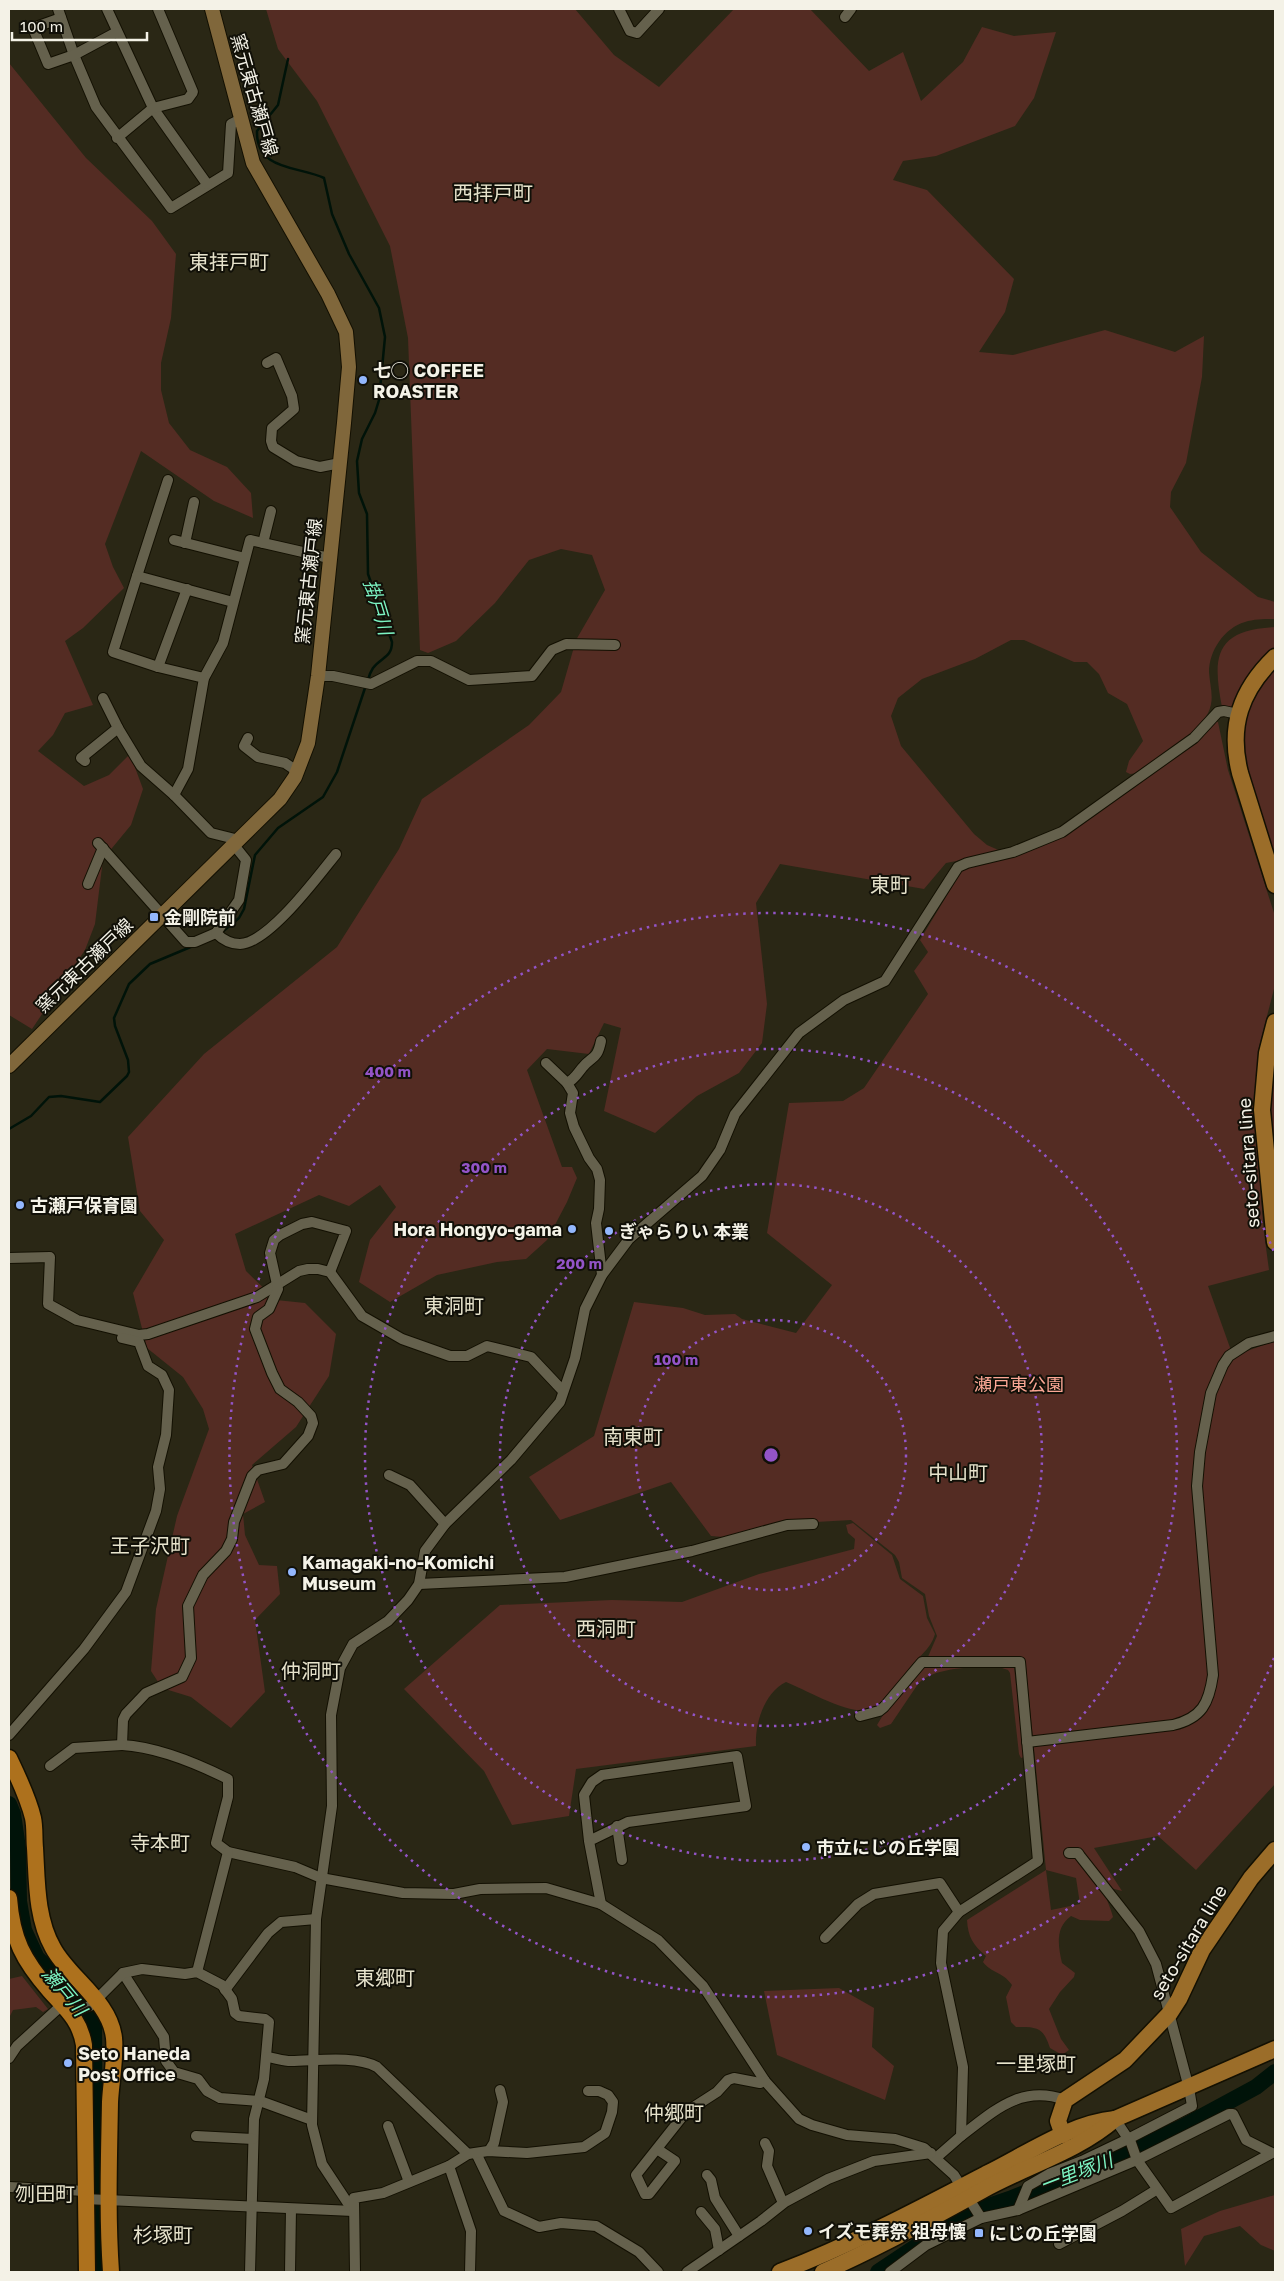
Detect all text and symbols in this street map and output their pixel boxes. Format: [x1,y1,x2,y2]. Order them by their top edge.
scale bar [12,10,148,42]
text: 100 m [20,17,63,35]
street label: 窯元東古瀬戸線 [227,31,283,159]
district label: 西拝戸町 [453,180,533,204]
district label: 東拝戸町 [189,249,269,273]
place label: 七◯ COFFEE ROASTER [373,359,484,402]
marker: 七◯ COFFEE ROASTER [357,374,369,386]
street label: 窯元東古瀬戸線 [290,517,326,645]
water label: 掛戸川 [360,576,399,640]
district label: 東町 [870,872,910,896]
place label: 金剛院前 [164,906,236,928]
marker: 金剛院前 [148,911,160,923]
street label: 窯元東古瀬戸線 [31,913,137,1017]
text: 400 m [365,1062,411,1080]
street label: seto-sitara line [1232,1097,1264,1229]
text: 300 m [461,1158,507,1176]
place label: 古瀬戸保育園 [30,1194,138,1216]
marker: 古瀬戸保育園 [14,1199,26,1211]
place label: Hora Hongyo-gama [394,1218,562,1240]
place label: ぎゃらりい 本業 [619,1220,749,1242]
marker: Hora Hongyo-gama [566,1223,578,1235]
marker: ぎゃらりい 本業 [603,1225,615,1237]
text: 200 m [556,1254,602,1272]
district label: 東洞町 [424,1293,484,1317]
text: 100 m [654,1350,698,1368]
park label: 瀬戸東公園 [974,1373,1064,1395]
district label: 南東町 [603,1424,663,1448]
centre of rings [762,1446,780,1464]
district label: 中山町 [928,1460,988,1484]
district label: 王子沢町 [110,1533,190,1557]
place label: Kamagaki-no-Komichi Museum [302,1551,494,1594]
marker: Kamagaki-no-Komichi Museum [286,1566,298,1578]
district label: 西洞町 [576,1616,636,1640]
district label: 仲洞町 [281,1658,341,1682]
district label: 寺本町 [130,1830,190,1854]
place label: 市立にじの丘学園 [816,1836,960,1858]
marker: 市立にじの丘学園 [800,1841,812,1853]
street label: seto-sitara line [1145,1881,1231,2003]
water label: 瀬戸川 [38,1962,93,2022]
district label: 東郷町 [355,1965,415,1989]
place label: Seto Haneda Post Office [78,2042,190,2085]
district label: 一里塚町 [996,2051,1076,2075]
marker: Seto Haneda Post Office [62,2057,74,2069]
district label: 仲郷町 [644,2100,704,2124]
water label: 一里塚川 [1036,2147,1117,2196]
district label: 刎田町 [15,2181,75,2205]
place label: イズモ葬祭 祖母懐 [818,2220,966,2242]
district label: 杉塚町 [133,2222,193,2246]
place label: にじの丘学園 [989,2222,1097,2244]
marker: イズモ葬祭 祖母懐 [802,2225,814,2237]
marker: にじの丘学園 [973,2227,985,2239]

